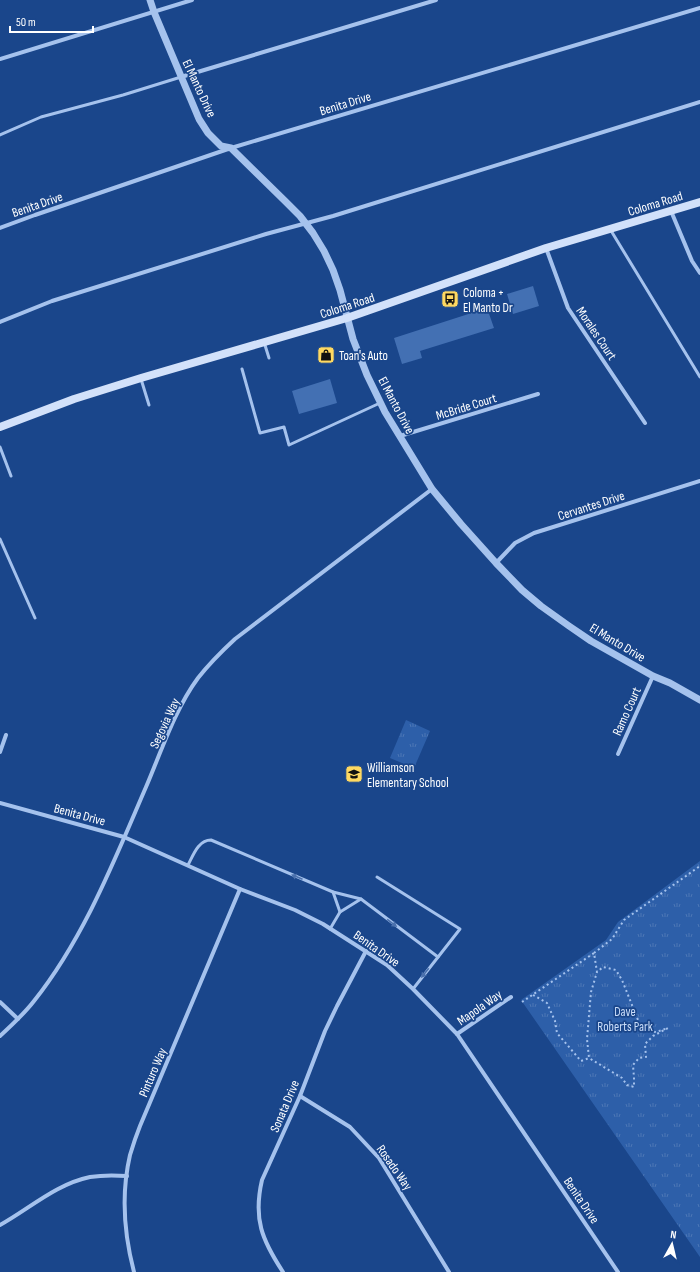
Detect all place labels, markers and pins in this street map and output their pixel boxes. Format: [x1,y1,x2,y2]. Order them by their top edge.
place label: Coloma + El Manto Dr [463,285,513,316]
bus stop icon: Coloma + El Manto Dr [440,289,460,309]
shop icon: Toan's Auto [316,345,336,365]
place label: Toan's Auto [339,348,388,364]
place label: Williamson Elementary School [367,760,449,791]
school or university icon: Williamson Elementary School [344,764,364,784]

